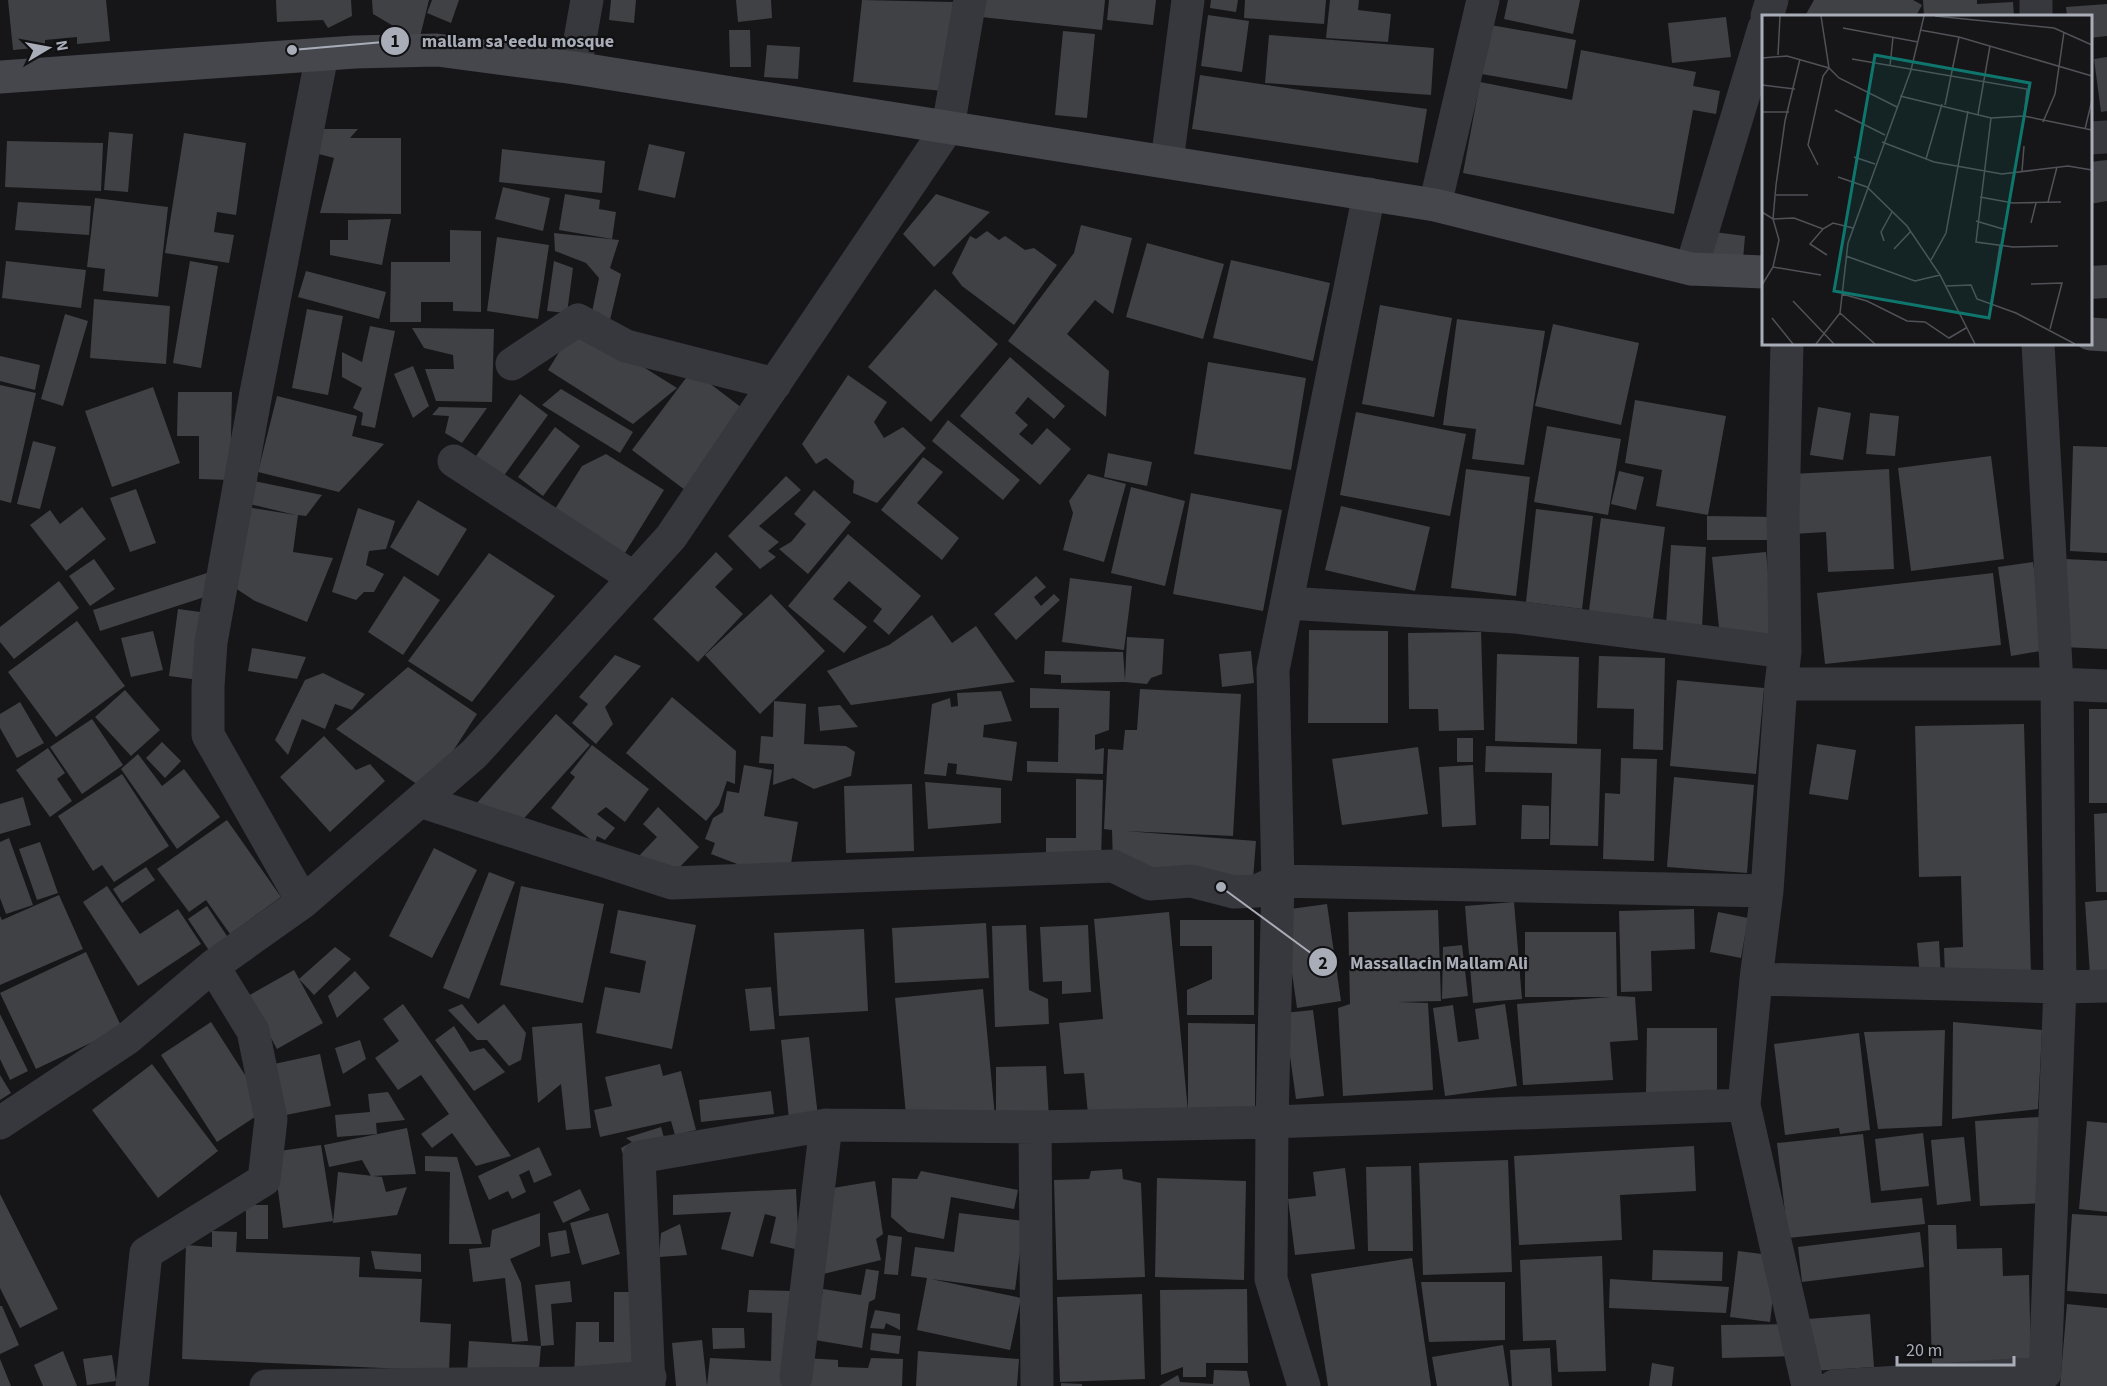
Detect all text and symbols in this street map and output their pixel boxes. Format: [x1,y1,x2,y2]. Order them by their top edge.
inset map [1762,15,2092,345]
north arrow [18,18,78,78]
callout: mallam sa'eedu mosque [380,23,626,59]
text: 1 [390,29,400,54]
text: mallam sa'eedu mosque [422,29,614,54]
text: N [50,38,74,53]
callout: Massallacin Mallam Ali [1308,944,1540,980]
text: 2 [1318,951,1328,976]
text: Massallacin Mallam Ali [1350,951,1528,976]
scale bar [1897,1329,2014,1367]
text: 20 m [1906,1338,1942,1363]

